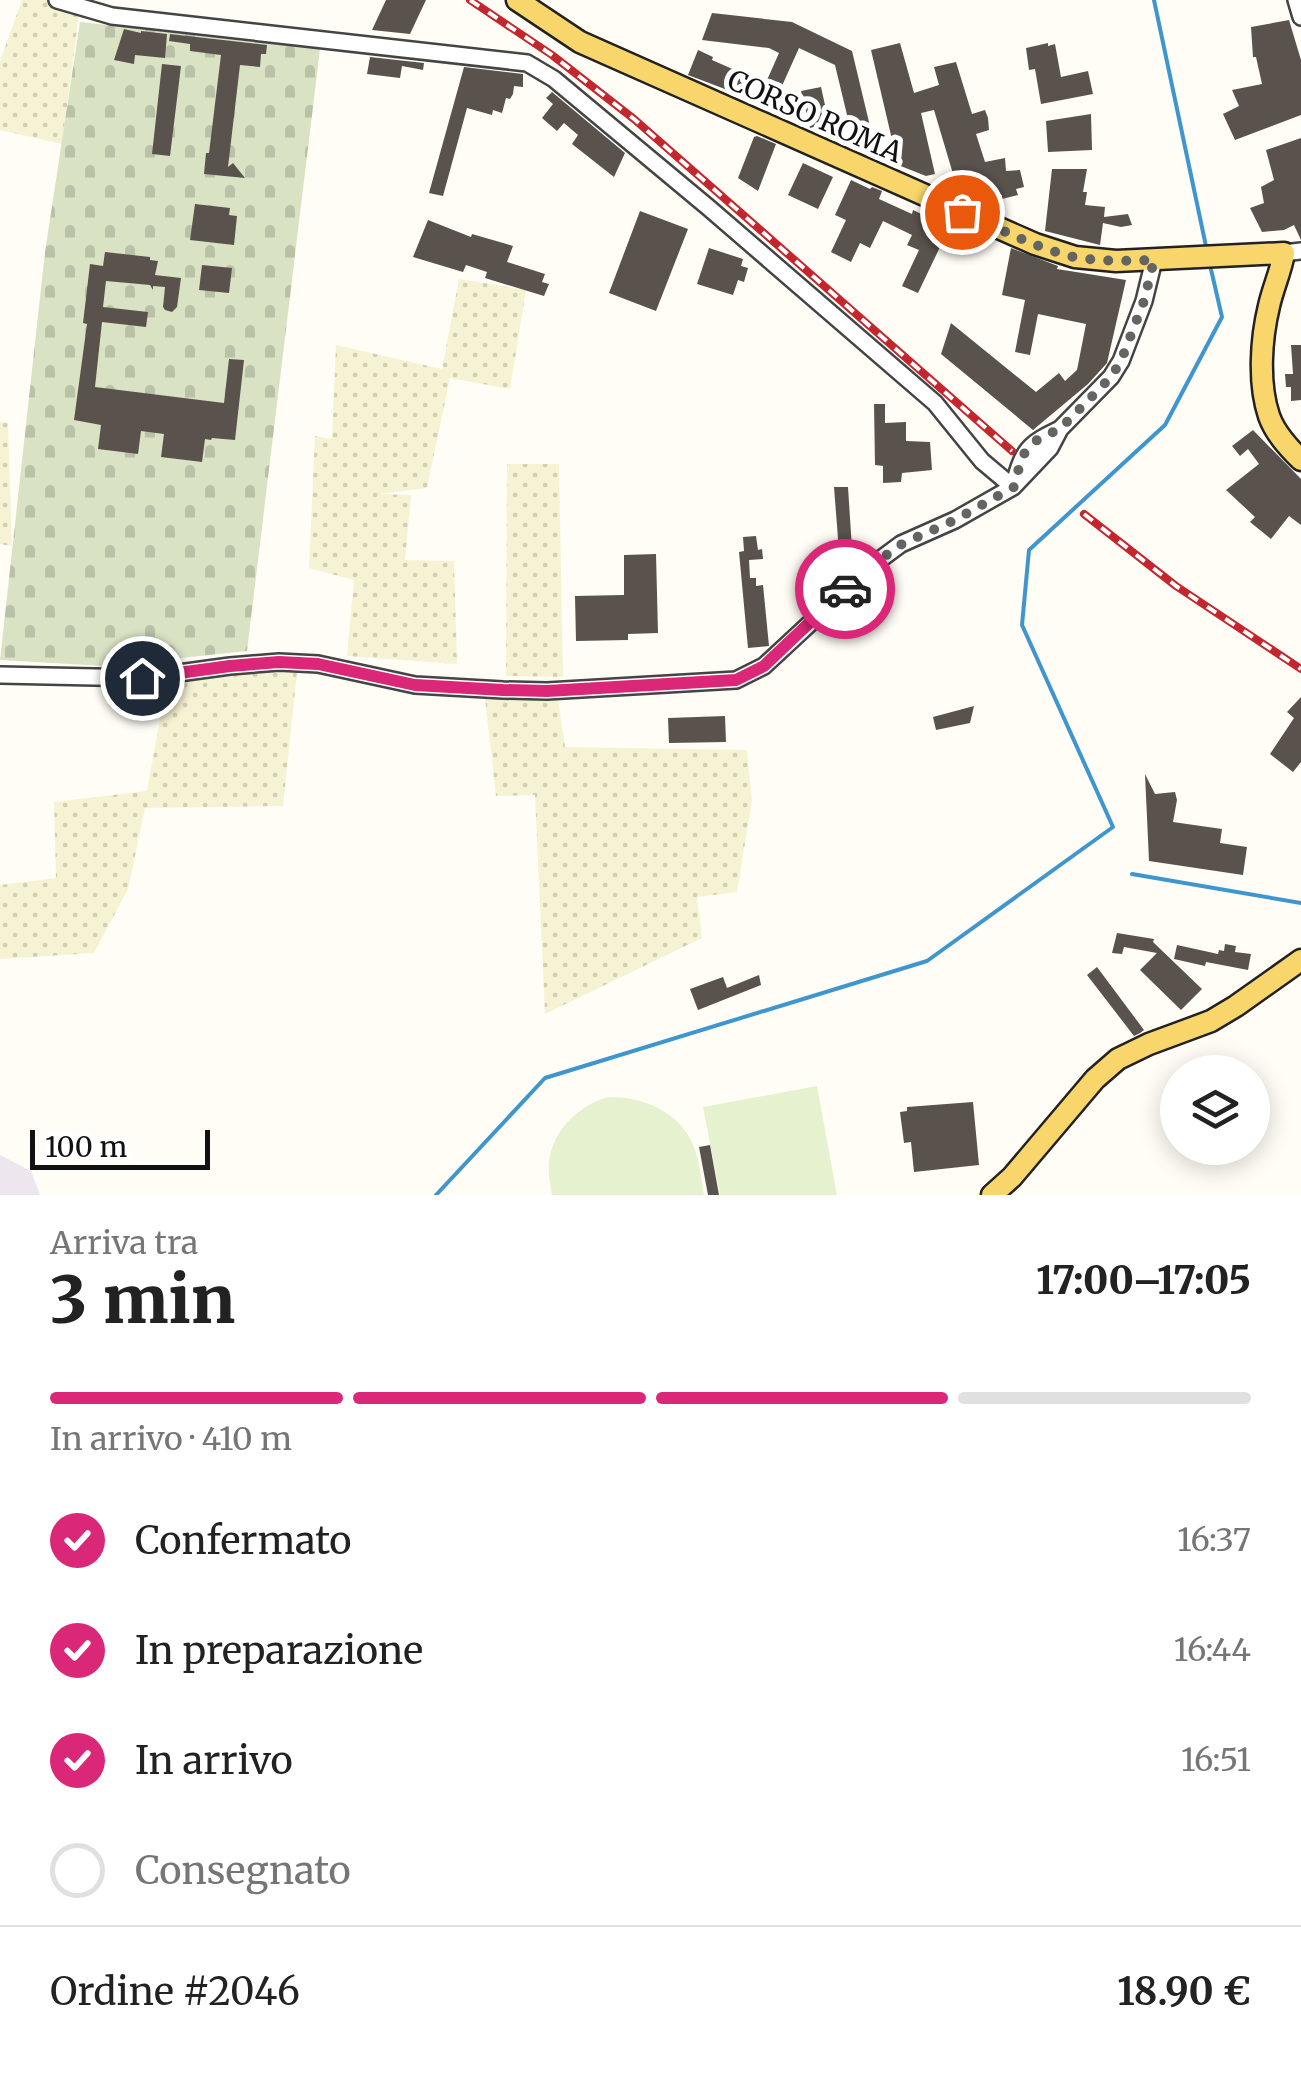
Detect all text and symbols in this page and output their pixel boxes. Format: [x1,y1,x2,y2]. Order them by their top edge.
street label: CORSO ROMA [722,61,908,171]
pin [920,170,1005,255]
icon: bag [935,185,990,240]
courier [795,539,895,639]
icon: car [818,562,873,617]
pin [100,636,185,721]
icon: home [115,651,170,706]
map controls [1160,1055,1270,1165]
button: layers [1160,1055,1270,1165]
scale bar [30,1125,210,1170]
text: 100 m [45,1129,127,1165]
text: Arriva tra [50,1223,198,1263]
text: 17:00–17:05 [1036,1257,1251,1304]
text: 3 min [50,1259,235,1341]
text: In arrivo · 410 m [50,1419,292,1459]
icon: check [50,1513,105,1568]
text: Confermato [135,1517,352,1564]
text: 16:37 [1177,1520,1251,1560]
icon: check [50,1623,105,1678]
text: In preparazione [135,1627,423,1674]
text: 16:44 [1174,1630,1251,1670]
icon: check [50,1733,105,1788]
text: In arrivo [135,1737,293,1784]
text: 16:51 [1181,1740,1251,1780]
text: Consegnato [135,1847,351,1894]
text: Ordine #2046 [50,1968,300,2015]
text: 18.90 € [1117,1968,1251,2015]

